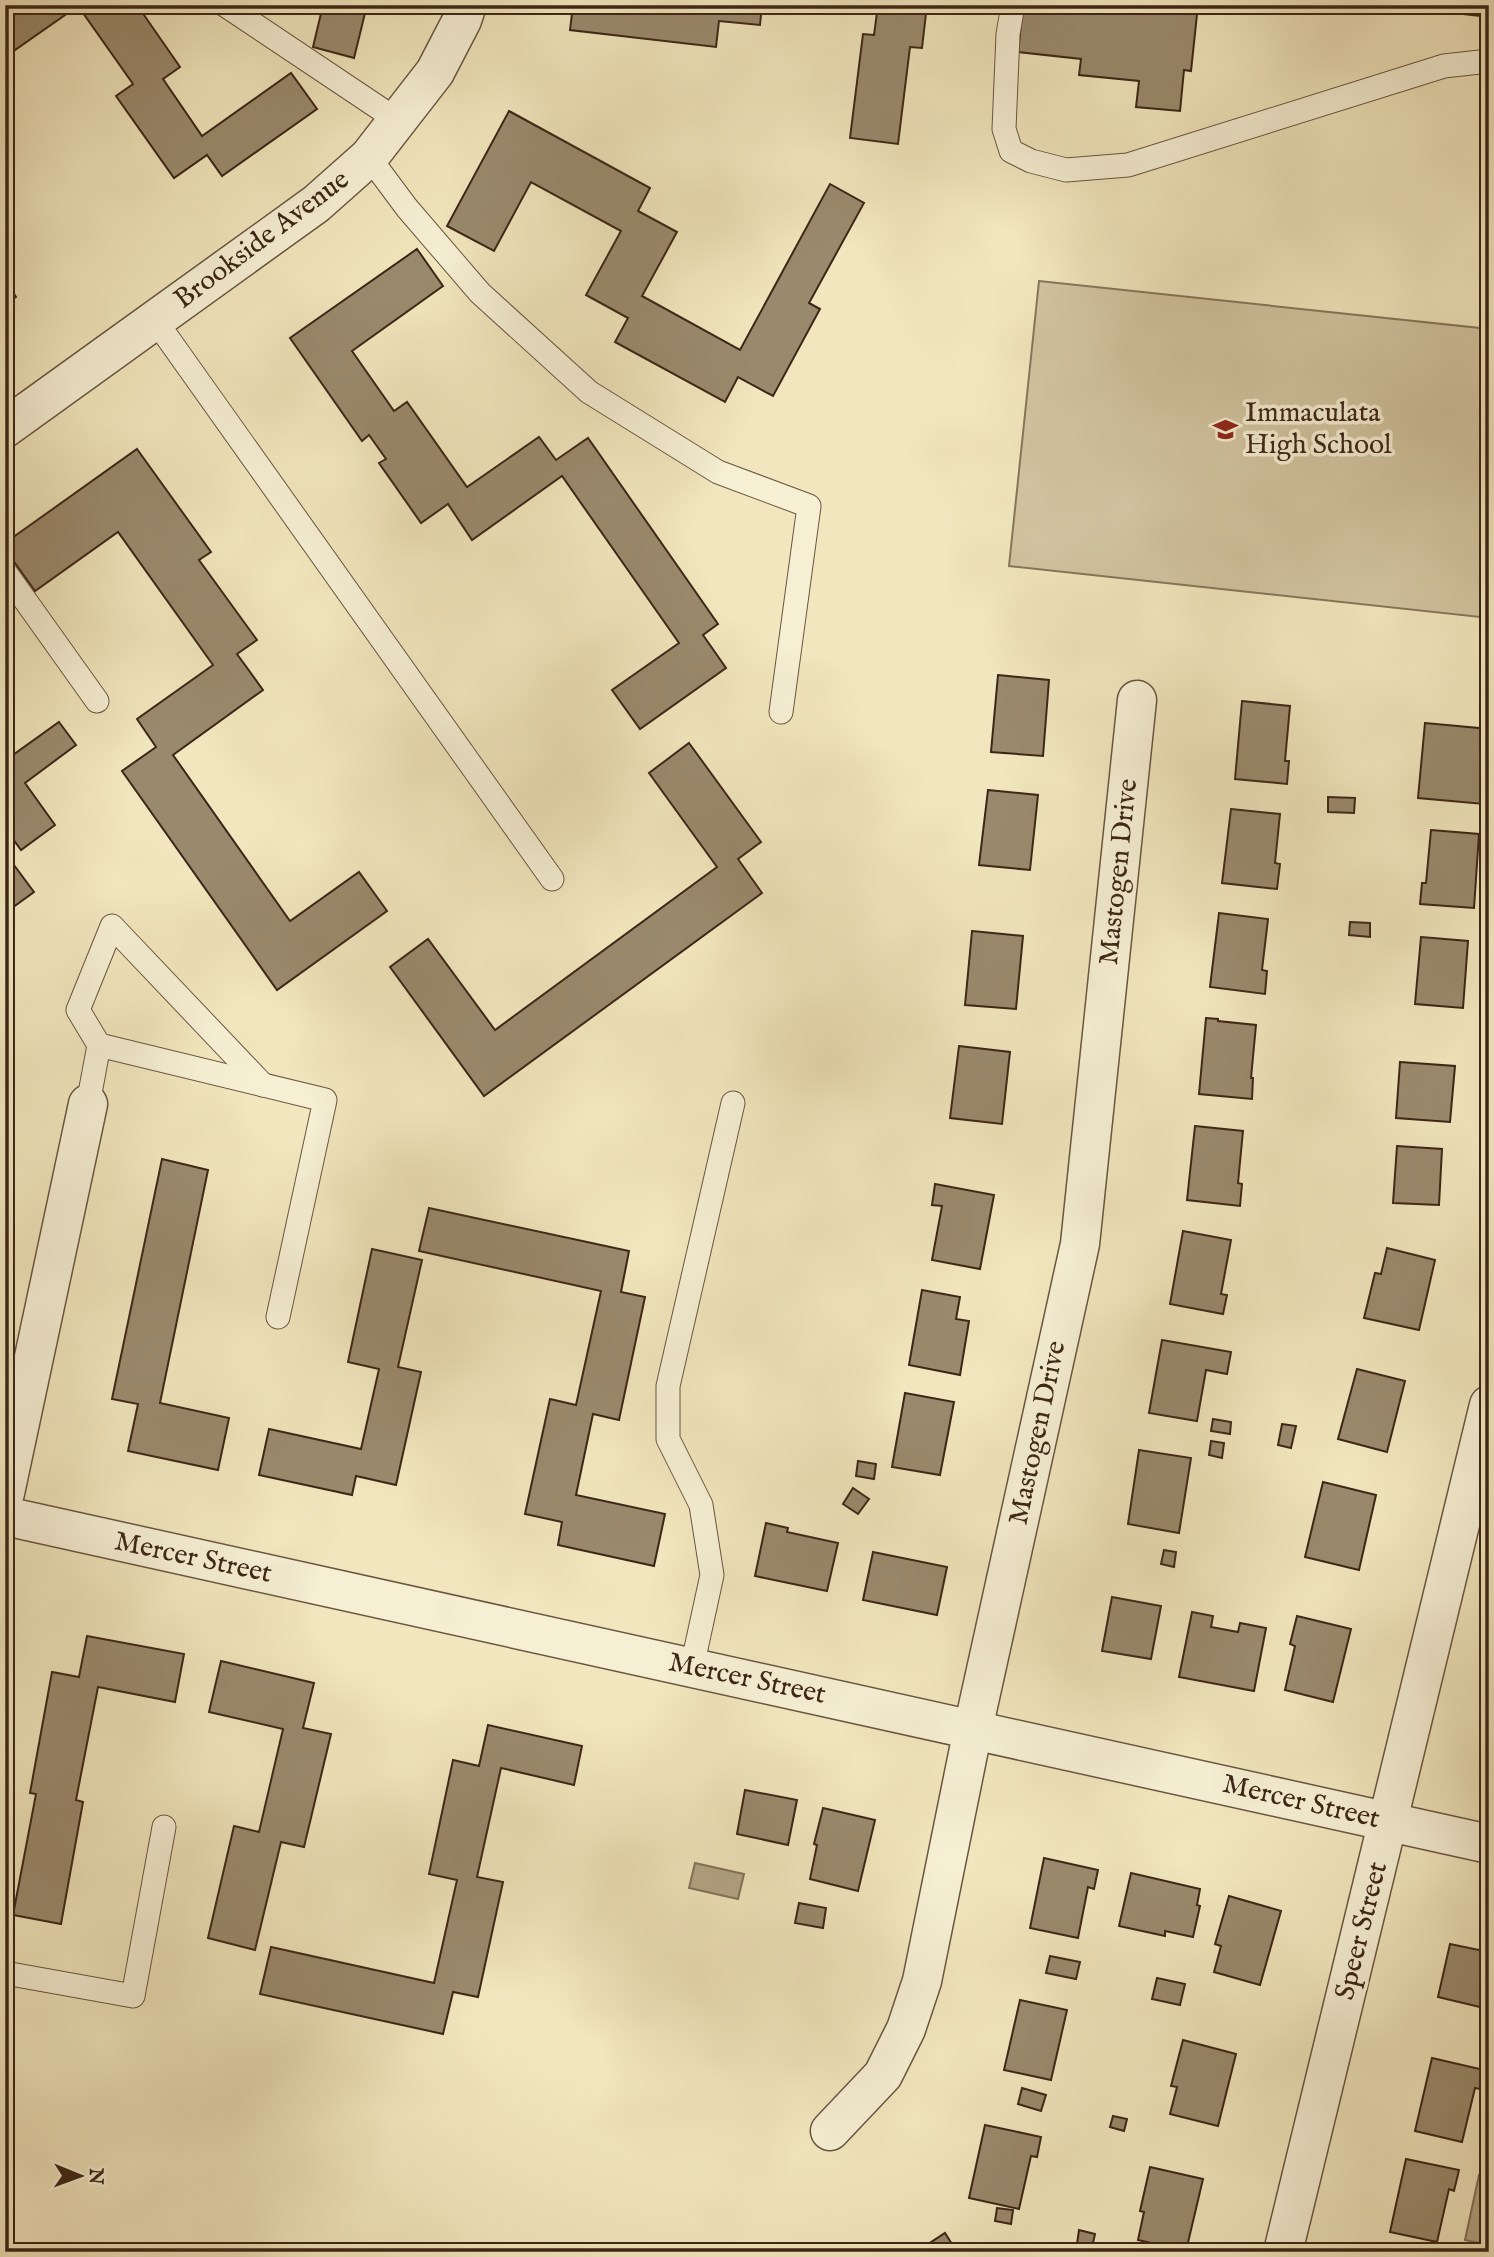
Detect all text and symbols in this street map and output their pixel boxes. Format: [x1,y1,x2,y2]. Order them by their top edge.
street label: Brookside Avenue [167,163,357,317]
place label: Immaculata High School [1245,396,1392,463]
school or university icon: Immaculata High School [1211,415,1239,443]
street label: Mastogen Drive [1092,777,1146,967]
street label: Mastogen Drive [1001,1338,1075,1528]
street label: Mercer Street [111,1524,275,1592]
street label: Mercer Street [665,1645,829,1713]
street label: Mercer Street [1219,1767,1383,1837]
street label: Speer Street [1328,1858,1396,2004]
north arrow [46,2142,116,2212]
text: N [83,2167,107,2185]

